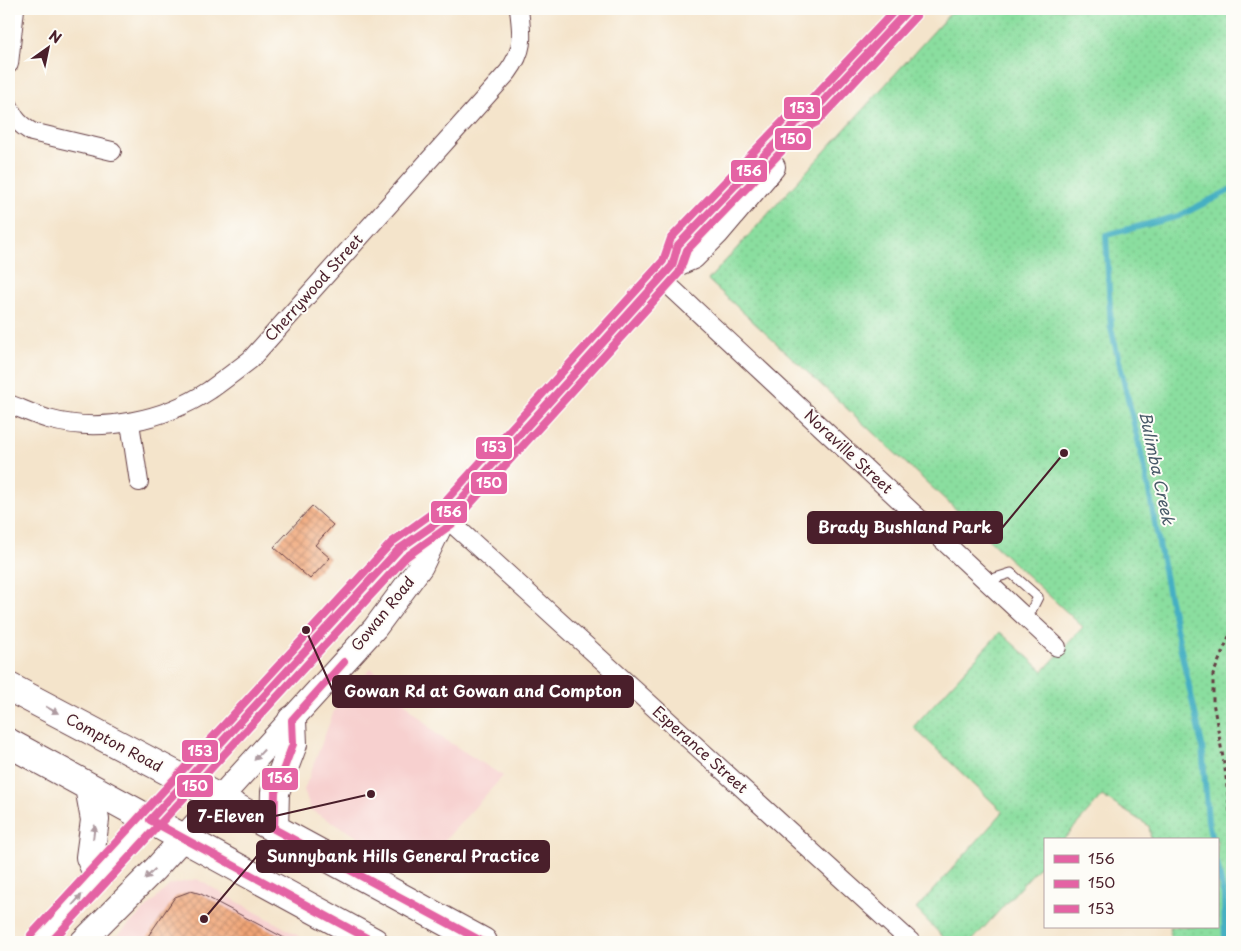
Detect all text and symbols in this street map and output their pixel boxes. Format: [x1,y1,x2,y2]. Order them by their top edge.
north arrow [22,22,72,72]
text: N [45,25,66,49]
line badge: 153 [783,96,821,120]
text: 153 [790,97,814,118]
line badge: 150 [774,127,812,151]
text: 150 [780,128,806,149]
line badge: 156 [730,159,768,183]
text: 156 [736,160,762,181]
street label: Cherrywood Street [258,228,368,346]
street label: Noraville Street [799,403,899,498]
water label: Bulimba Creek [1134,409,1182,528]
line badge: 153 [475,436,513,460]
text: 153 [482,436,506,457]
line badge: 150 [470,471,508,495]
text: 150 [476,472,502,493]
line badge: 156 [430,500,468,524]
text: 156 [436,501,462,522]
callout: Brady Bushland Park [808,512,1002,543]
text: Brady Bushland Park [818,514,992,538]
street label: Gowan Road [344,571,419,655]
callout: Gowan Rd at Gowan and Compton [333,676,633,707]
text: Gowan Rd at Gowan and Compton [344,678,622,702]
street label: Esperance Street [648,700,754,798]
one-way arrow [45,706,59,714]
street label: Compton Road [62,706,167,777]
line badge: 153 [181,739,219,763]
text: 153 [188,740,212,761]
one-way arrow [253,749,265,761]
line badge: 156 [261,767,299,791]
text: 156 [267,767,293,788]
line badge: 150 [176,774,214,798]
text: 150 [182,775,208,796]
callout: 7-Eleven [188,801,275,832]
text: 7-Eleven [197,803,265,827]
one-way arrow [90,824,98,840]
legend [1044,838,1218,928]
callout: Sunnybank Hills General Practice [257,841,549,872]
text: Sunnybank Hills General Practice [267,843,540,867]
text: 156 [1088,846,1115,869]
one-way arrow [144,868,156,880]
text: 150 [1088,870,1115,893]
one-way arrow [71,894,83,906]
text: 153 [1088,896,1114,919]

